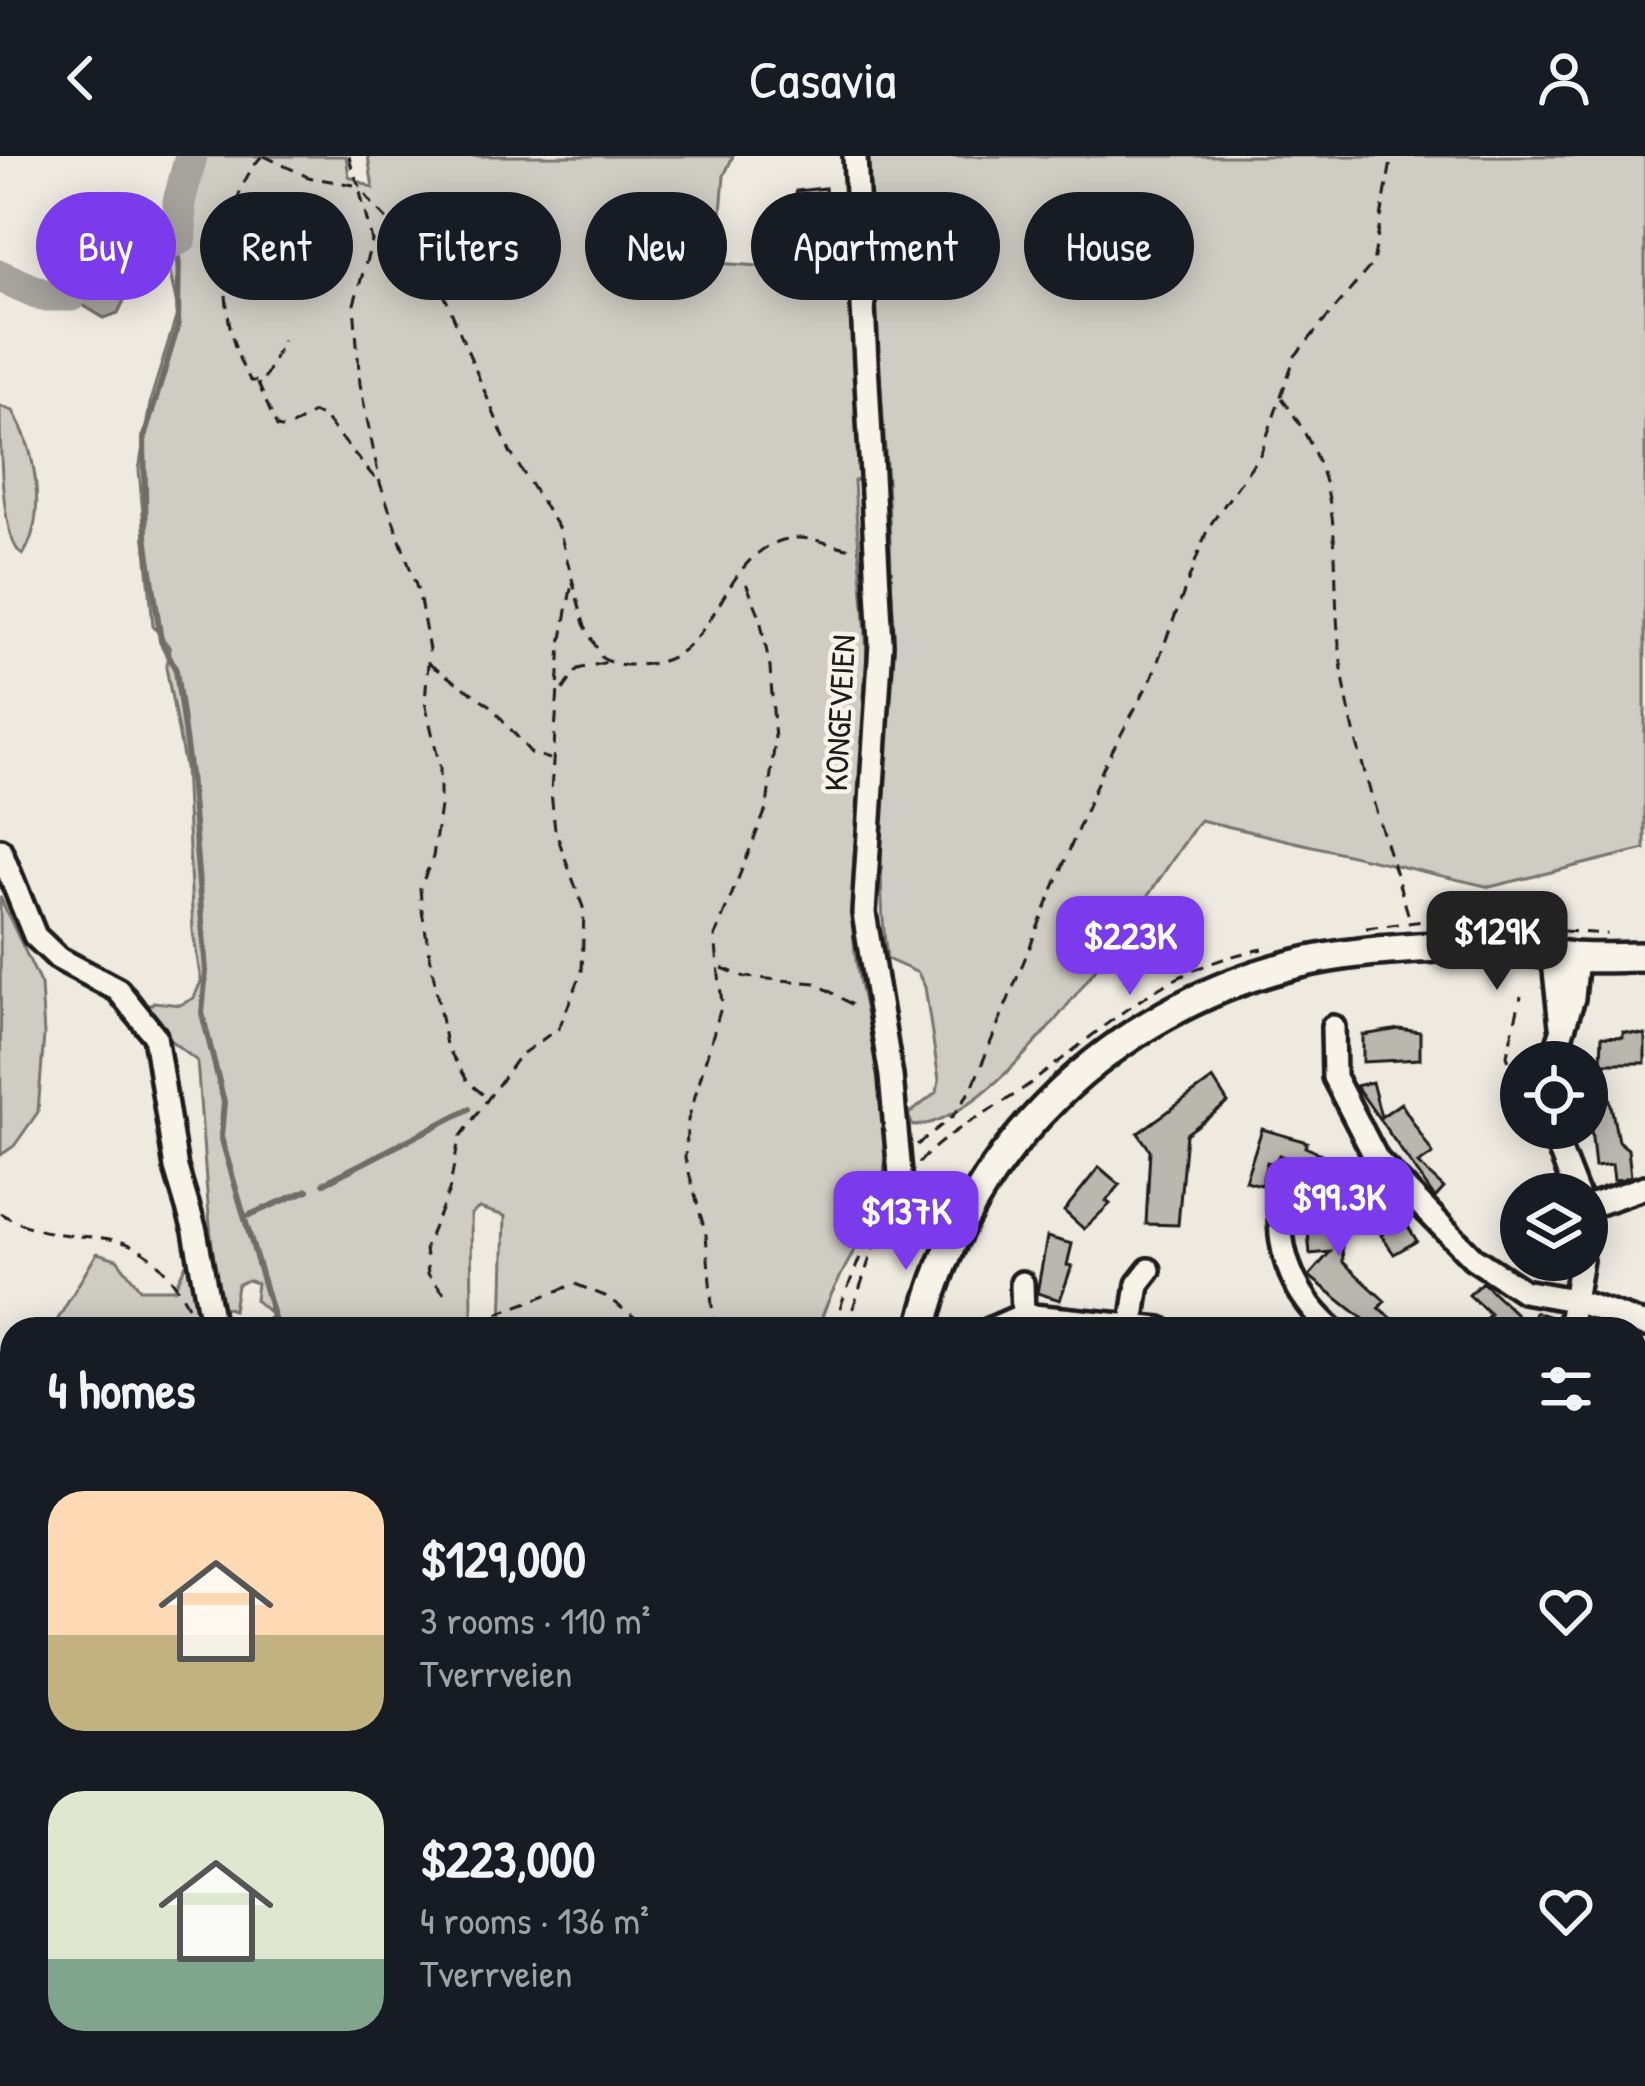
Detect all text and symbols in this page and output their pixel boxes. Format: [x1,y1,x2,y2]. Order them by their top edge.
text: Casavia [749,42,896,115]
icon: back [48,45,114,111]
icon: person [1531,45,1597,111]
chip: Buy [36,192,176,300]
chip: Rent [200,192,353,300]
chip: Filters [377,192,561,300]
chip: New [585,192,727,300]
chip: Apartment [751,192,1000,300]
chip: House [1024,192,1194,300]
street label: KONGEVEIEN [813,634,865,792]
pin: $129K [1413,891,1581,993]
pin: $223K [1046,896,1214,998]
text: $129K [1454,903,1540,956]
text: $223K [1083,908,1177,961]
map controls [1500,1041,1608,1281]
button: locate [1500,1041,1608,1149]
pin: $99.3K [1241,1157,1437,1259]
text: $99.3K [1292,1169,1386,1222]
pin: $137K [822,1171,990,1273]
button: layers [1500,1173,1608,1281]
text: $137K [860,1183,952,1236]
text: 4 homes [48,1355,195,1424]
icon: filters [1533,1356,1599,1422]
text: $129,000 [420,1524,586,1593]
icon: home [144,1539,288,1683]
icon: heart [1533,1578,1599,1644]
text: 3 rooms · 110 m² [420,1593,650,1646]
text: Tverrveien [420,1646,572,1699]
text: $223,000 [420,1824,595,1893]
icon: home [144,1839,288,1983]
icon: heart [1533,1878,1599,1944]
text: 4 rooms · 136 m² [420,1893,649,1946]
text: Tverrveien [420,1946,572,1999]

